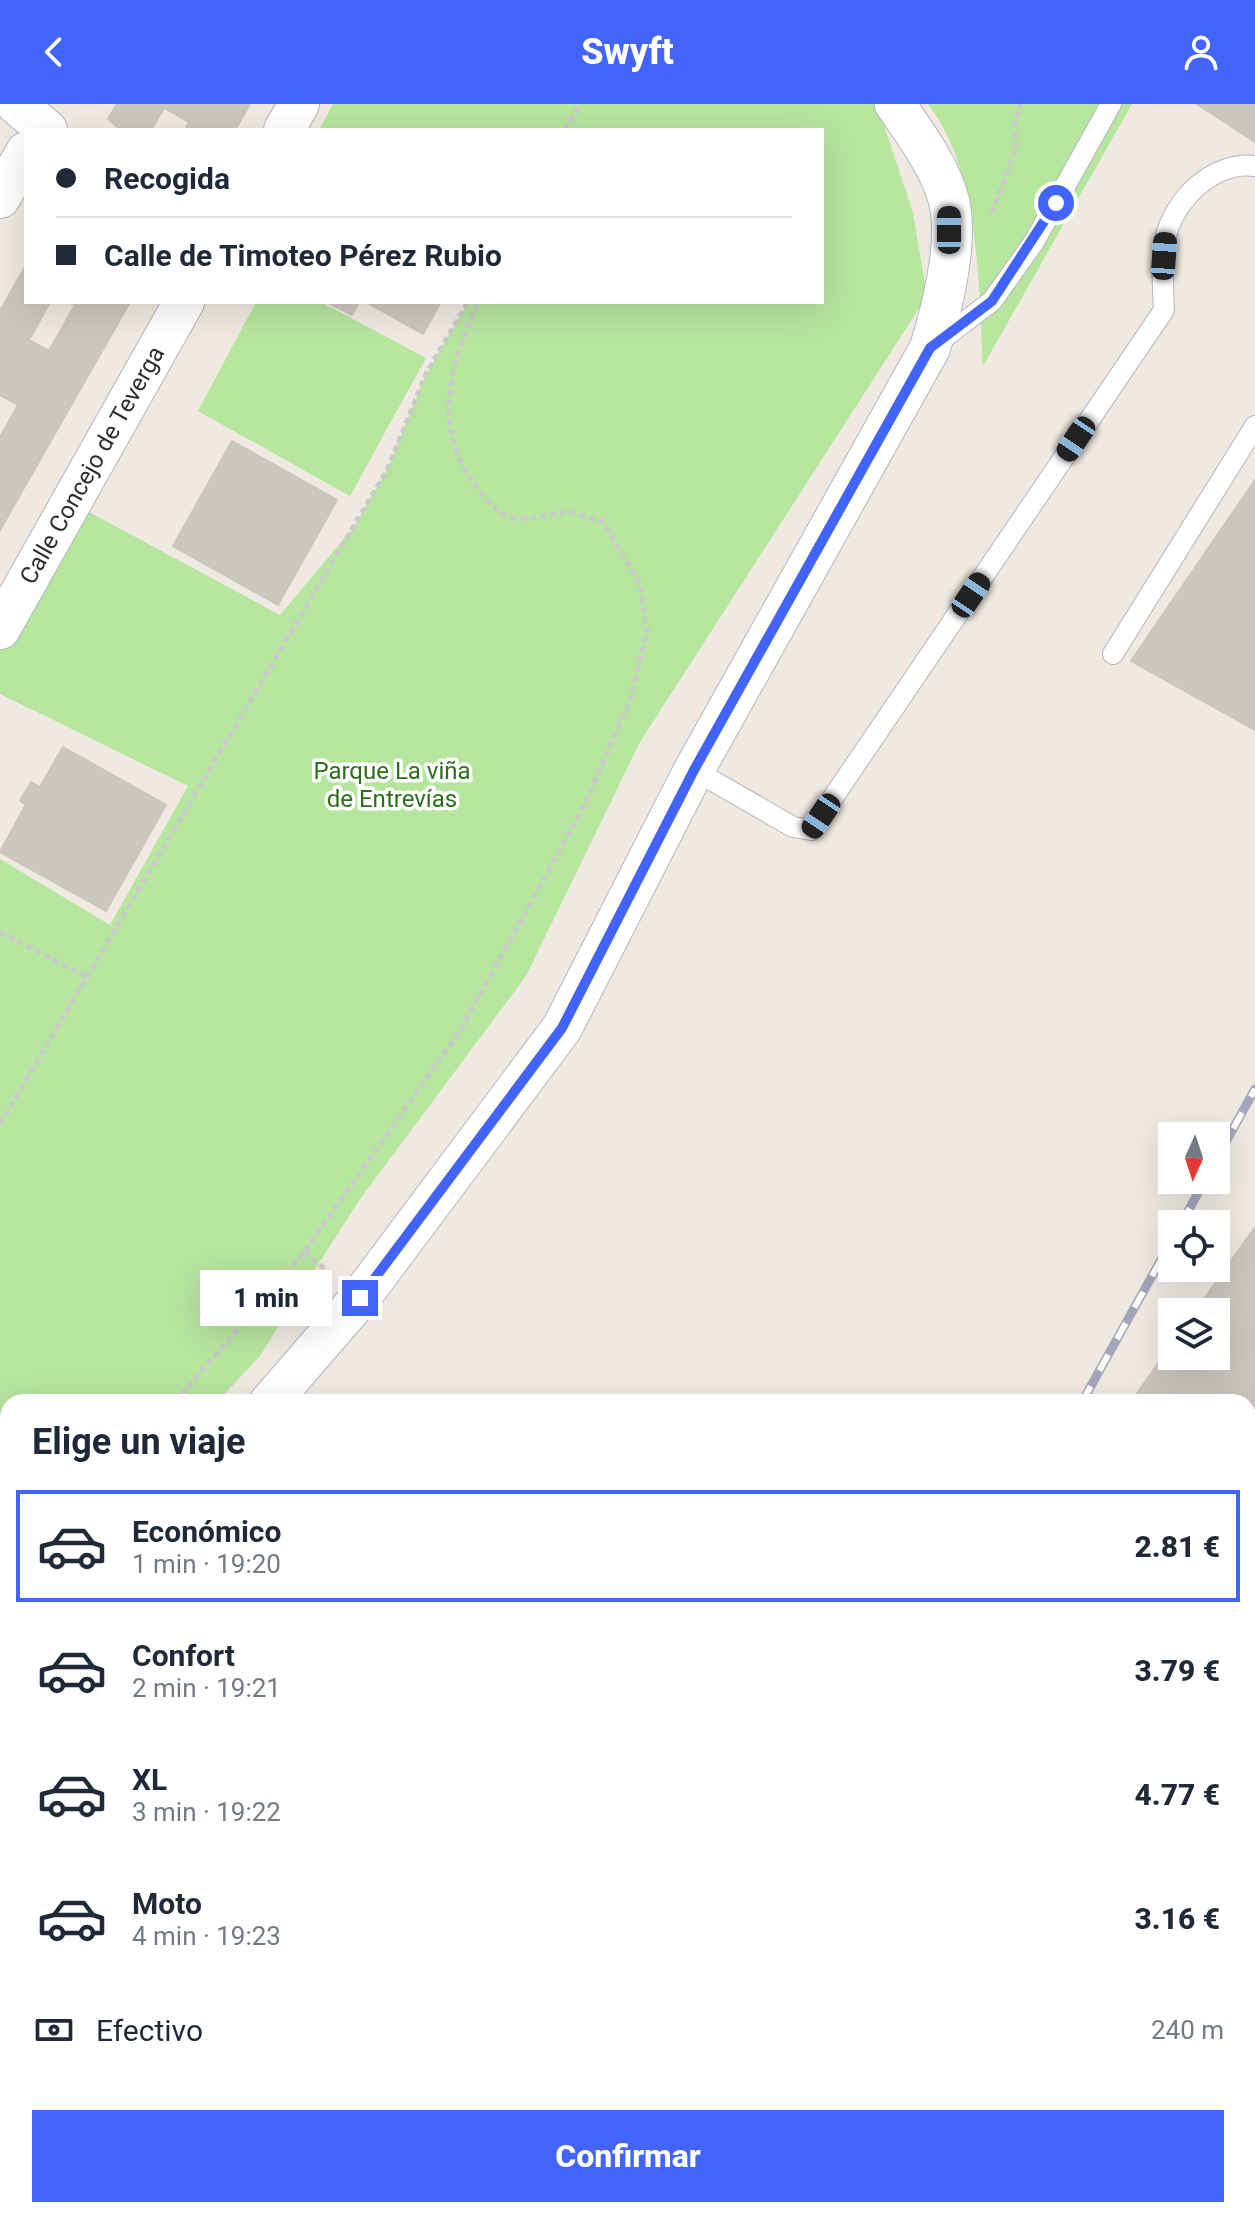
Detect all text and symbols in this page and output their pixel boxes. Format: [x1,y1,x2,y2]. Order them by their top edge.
icon: back [32,30,76,74]
icon: person [1179,30,1223,74]
text: Swyft [581,31,674,73]
text: Recogida [104,161,230,196]
route start [1038,185,1074,221]
car [937,206,961,254]
car [1150,231,1178,281]
text: Calle de Timoteo Pérez Rubio [104,238,502,273]
street label: Calle Concejo de Teverga [14,341,170,589]
car [1053,412,1099,466]
car [948,568,994,622]
park label: Parque La viña de Entrevías [313,757,471,813]
car [798,789,844,843]
north arrow [1158,1122,1230,1194]
map controls [1158,1122,1230,1370]
button: locate [1158,1210,1230,1282]
callout: 1 min [200,1270,332,1326]
route end [342,1280,378,1316]
text: 1 min [233,1283,299,1313]
button: layers [1158,1298,1230,1370]
text: Elige un viaje [32,1421,245,1463]
icon: car [36,1510,108,1582]
text: Económico [132,1514,281,1549]
text: 2.81 € [1134,1529,1220,1564]
text: 1 min · 19:20 [132,1549,281,1579]
icon: car [36,1634,108,1706]
text: Confort [132,1638,235,1673]
text: 3.79 € [1134,1653,1220,1688]
text: 2 min · 19:21 [132,1673,281,1703]
icon: car [36,1758,108,1830]
text: XL [132,1762,167,1797]
text: 4.77 € [1134,1777,1220,1812]
text: 3 min · 19:22 [132,1797,281,1827]
icon: car [36,1882,108,1954]
text: Moto [132,1886,202,1921]
text: 3.16 € [1134,1901,1220,1936]
text: 4 min · 19:23 [132,1921,281,1951]
icon: cash [32,2008,76,2052]
text: Efectivo [96,2013,203,2048]
text: 240 m [1151,2015,1224,2045]
button: Confirmar [32,2110,1224,2202]

